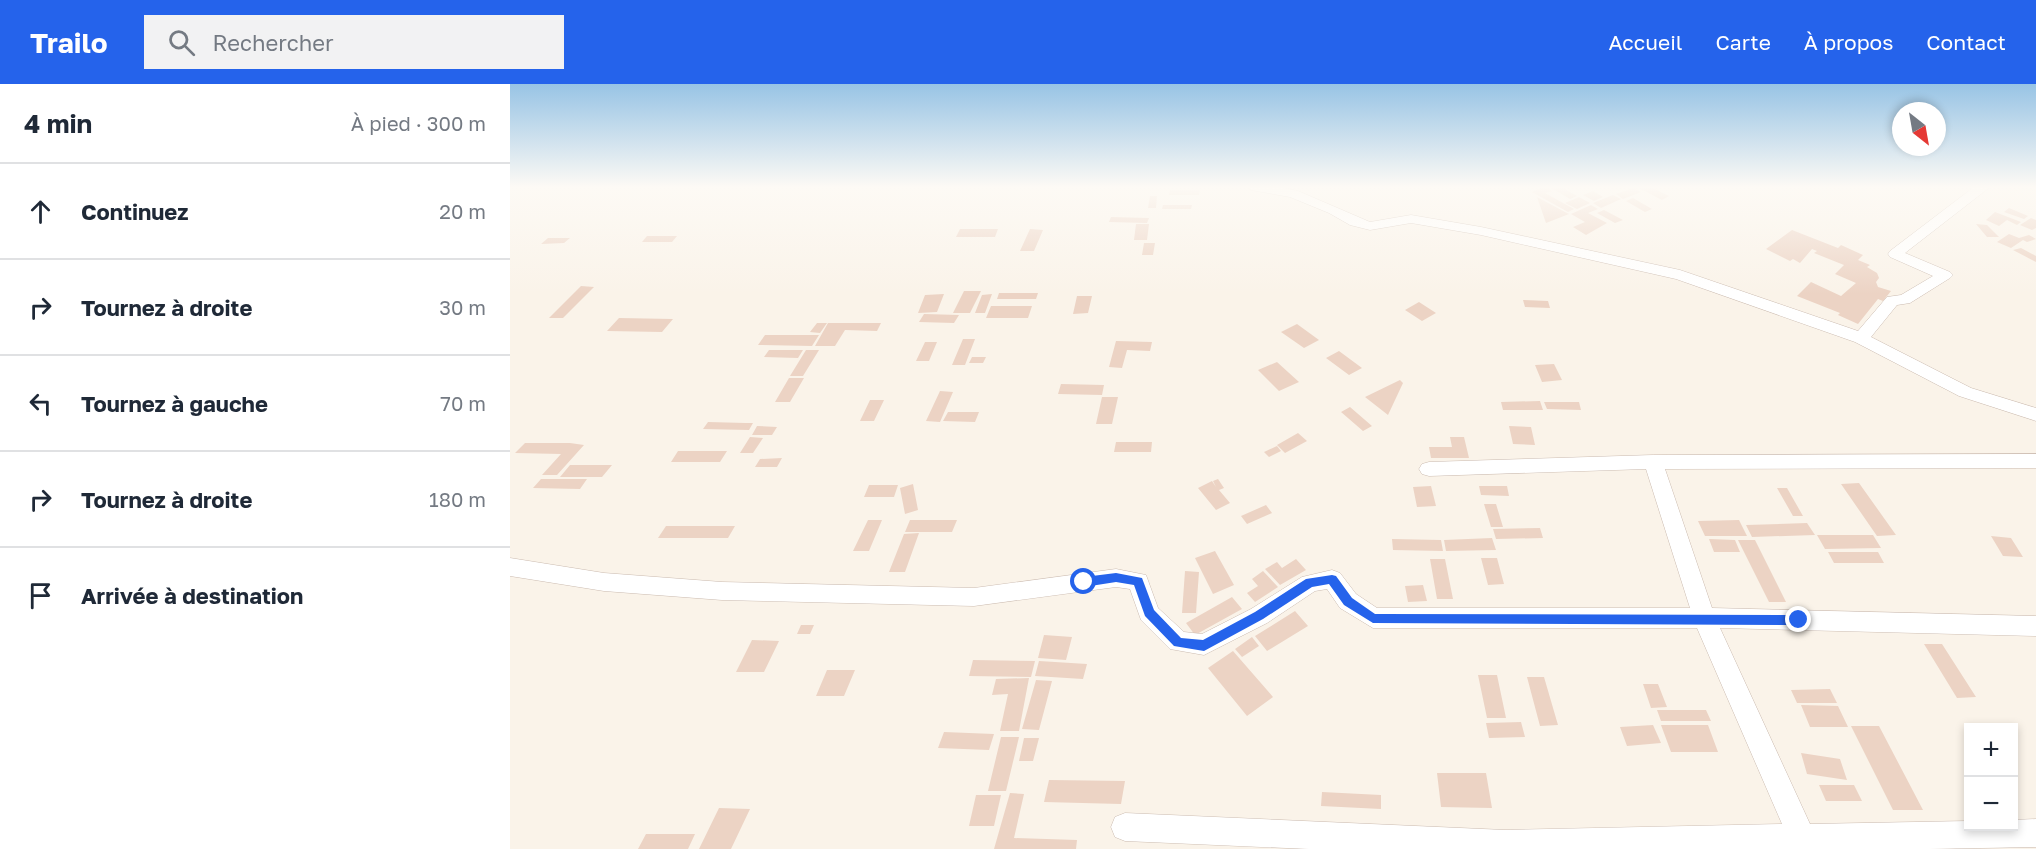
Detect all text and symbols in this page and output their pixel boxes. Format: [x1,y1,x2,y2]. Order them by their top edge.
search box [144,15,564,69]
text: Trailo [30,26,108,59]
icon: search [165,26,198,59]
text: Rechercher [213,29,334,56]
text: Accueil [1609,29,1682,55]
text: Carte [1715,29,1771,55]
text: À propos [1804,29,1893,55]
text: Contact [1926,29,2006,55]
north arrow [1892,102,1946,156]
text: 4 min [24,108,92,139]
text: À pied · 300 m [351,111,486,135]
icon: ahead [24,195,57,228]
text: Continuez [81,198,188,225]
text: 20 m [439,199,486,223]
icon: right [24,291,57,324]
text: Tournez à droite [81,294,252,321]
text: 30 m [439,295,486,319]
icon: left [24,387,57,420]
text: Tournez à gauche [81,390,268,417]
text: 70 m [440,391,486,415]
icon: right [24,483,57,516]
text: Tournez à droite [81,486,252,513]
text: 180 m [429,487,486,511]
route start [1070,568,1096,594]
icon: arrive [24,579,57,612]
text: Arrivée à destination [81,582,303,609]
route end [1785,606,1811,632]
map controls [1964,723,2018,831]
button: + [1964,723,2018,777]
button: − [1964,777,2018,831]

